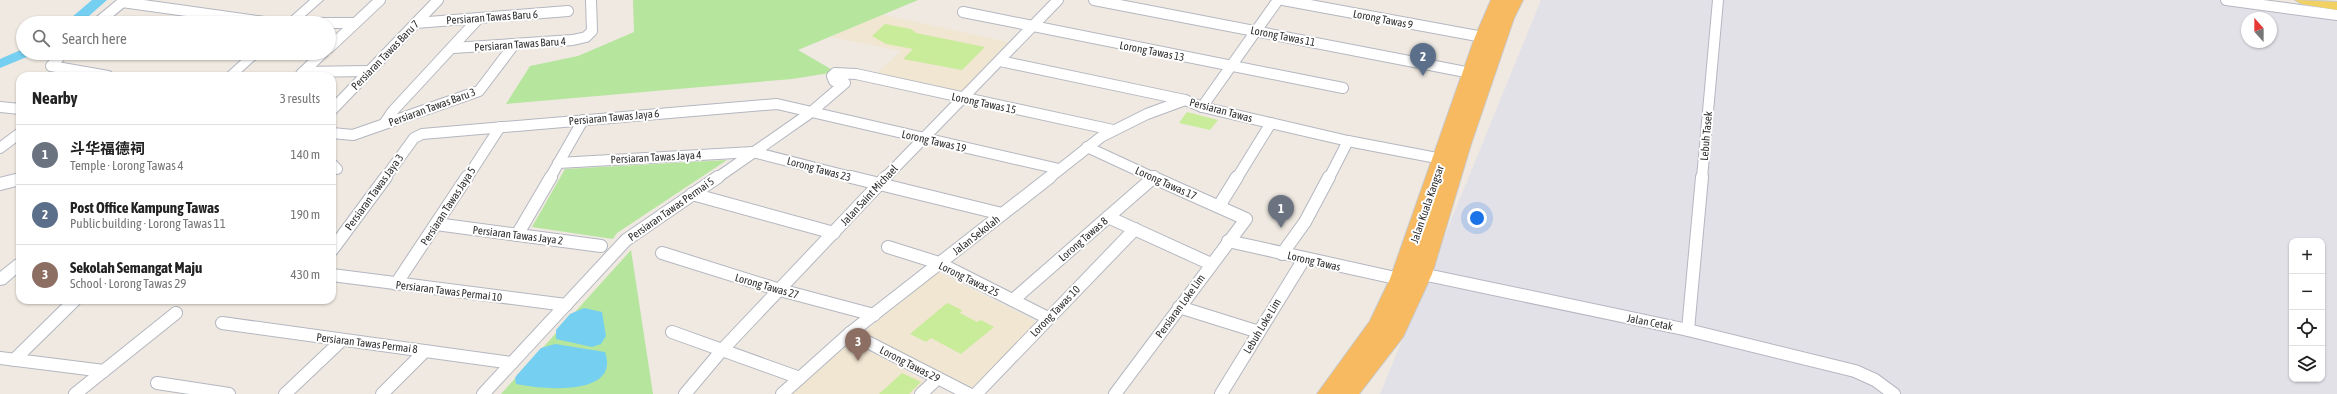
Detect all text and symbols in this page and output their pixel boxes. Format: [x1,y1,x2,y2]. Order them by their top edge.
street label: Lorong Tawas 9 [1352,7,1414,31]
street label: Persiaran Tawas Baru 6 [446,8,538,26]
north arrow [2241,12,2277,48]
search box [16,16,336,60]
street label: Persiaran Tawas Baru 7 [349,18,421,92]
street label: Lorong Tawas 11 [1250,24,1316,48]
icon: search [30,27,52,49]
text: Search here [62,30,127,47]
street label: Persiaran Tawas Baru 4 [474,35,566,53]
street label: Lorong Tawas 13 [1119,39,1185,63]
pin: 2 [1410,43,1436,76]
street label: Persiaran Tawas Baru 3 [387,86,477,128]
text: Nearby [32,88,78,108]
street label: Lorong Tawas 15 [951,90,1017,116]
text: 3 results [280,91,320,106]
street label: Persiaran Tawas [1188,96,1254,124]
street label: Persiaran Tawas Jaya 6 [568,107,660,127]
street label: Lebuh Tasek [1698,111,1714,161]
street label: Lorong Tawas 19 [901,128,967,154]
text: 斗华福德祠 [70,140,145,157]
text: 1 [42,147,48,162]
text: 140 m [291,147,320,162]
street label: Persiaran Tawas Jaya 4 [610,149,702,165]
street label: Persiaran Tawas Jaya 3 [342,152,406,232]
street label: Lorong Tawas 23 [786,155,852,183]
text: Temple · Lorong Tawas 4 [70,158,184,173]
street label: Jalan Saint Michael [838,162,900,228]
street label: Jalan Kuala Kangsar [1408,163,1446,244]
street label: Lorong Tawas 17 [1133,164,1199,202]
street label: Persiaran Tawas Jaya 5 [418,165,478,247]
street label: Persiaran Tawas Permai 5 [626,175,716,243]
pin: 1 [1268,195,1294,228]
text: Post Office Kampung Tawas [70,199,219,216]
text: 2 [42,207,48,222]
text: 190 m [291,207,320,222]
your location [1467,208,1487,228]
street label: Jalan Sekolah [950,213,1002,257]
street label: Lorong Tawas 8 [1056,215,1110,263]
text: Public building · Lorong Tawas 11 [70,216,226,231]
street label: Persiaran Tawas Jaya 2 [472,223,564,247]
map controls [2289,238,2325,382]
button: + [2289,238,2325,274]
street label: Lorong Tawas [1286,249,1342,273]
text: Sekolah Semangat Maju [70,259,202,276]
street label: Lorong Tawas 25 [937,259,1001,299]
text: 3 [42,267,48,282]
text: 430 m [291,267,320,282]
street label: Lorong Tawas 27 [734,271,800,301]
street label: Persiaran Loke Lim [1153,272,1207,340]
button: − [2289,274,2325,310]
text: School · Lorong Tawas 29 [70,276,186,291]
street label: Persiaran Tawas Permai 10 [395,279,503,303]
street label: Lorong Tawas 10 [1028,283,1082,339]
street label: Lebuh Loke Lim [1241,296,1283,356]
button: locate [2289,310,2325,346]
street label: Jalan Cetak [1626,312,1674,332]
pin: 3 [845,328,871,361]
street label: Persiaran Tawas Permai 8 [316,331,418,355]
street label: Lorong Tawas 29 [878,344,942,384]
button: layers [2289,346,2325,382]

